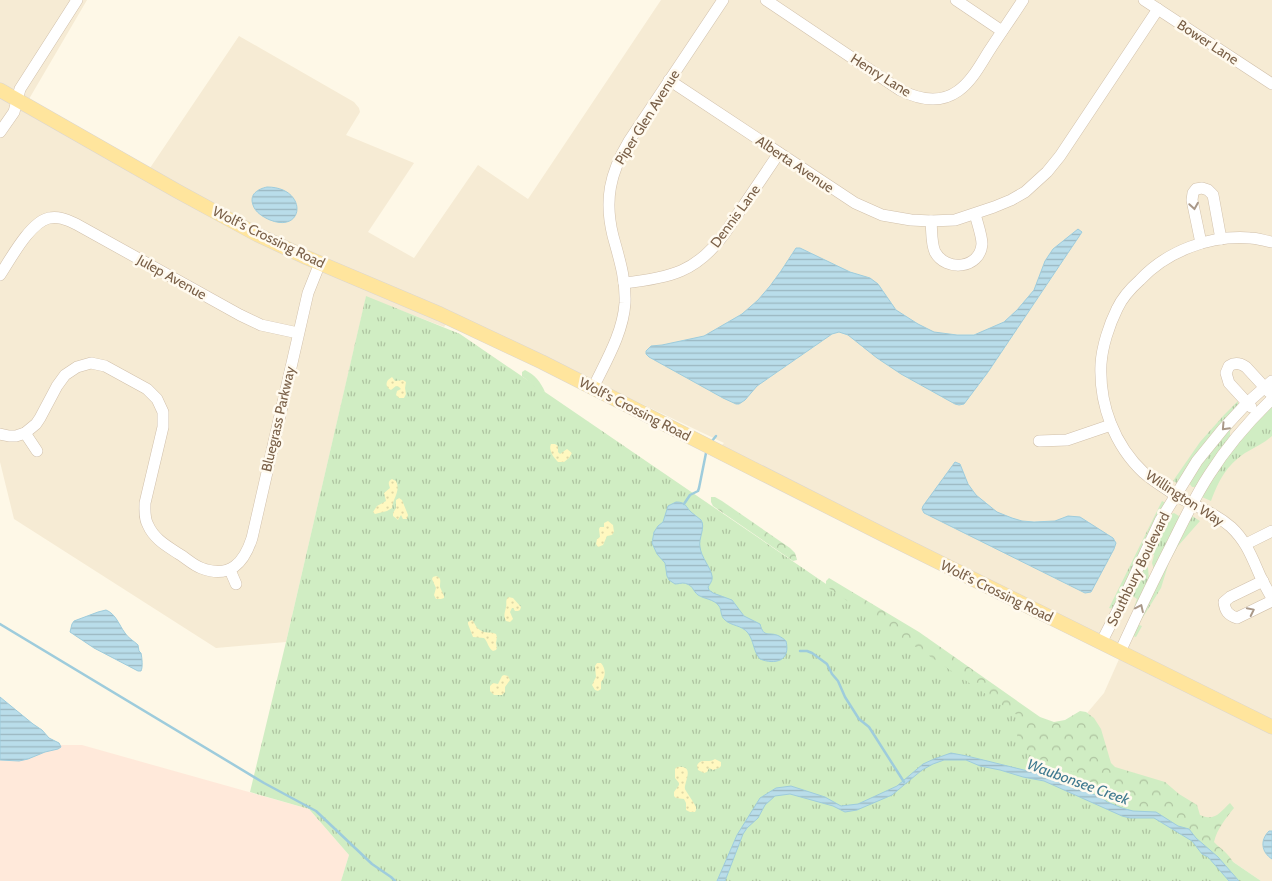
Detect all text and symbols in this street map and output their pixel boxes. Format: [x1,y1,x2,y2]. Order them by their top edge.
street label: Bower Lane [1174,16,1242,68]
street label: Henry Lane [847,49,915,101]
street label: Piper Glen Avenue [611,66,683,168]
street label: Alberta Avenue [753,131,837,197]
street label: Dennis Lane [706,181,764,251]
street label: Wolf's Crossing Road [210,202,328,272]
one-way arrow [1188,202,1198,211]
street label: Julep Avenue [133,250,210,303]
street label: Bluegrass Parkway [257,365,299,473]
street label: Wolf's Crossing Road [576,373,694,445]
one-way arrow [1222,421,1231,430]
street label: Willington Way [1142,466,1228,530]
street label: Southbury Boulevard [1103,509,1173,629]
street label: Wolf's Crossing Road [938,556,1056,626]
one-way arrow [1134,604,1144,613]
one-way arrow [1246,608,1255,618]
water label: Waubonsee Creek [1025,755,1132,809]

